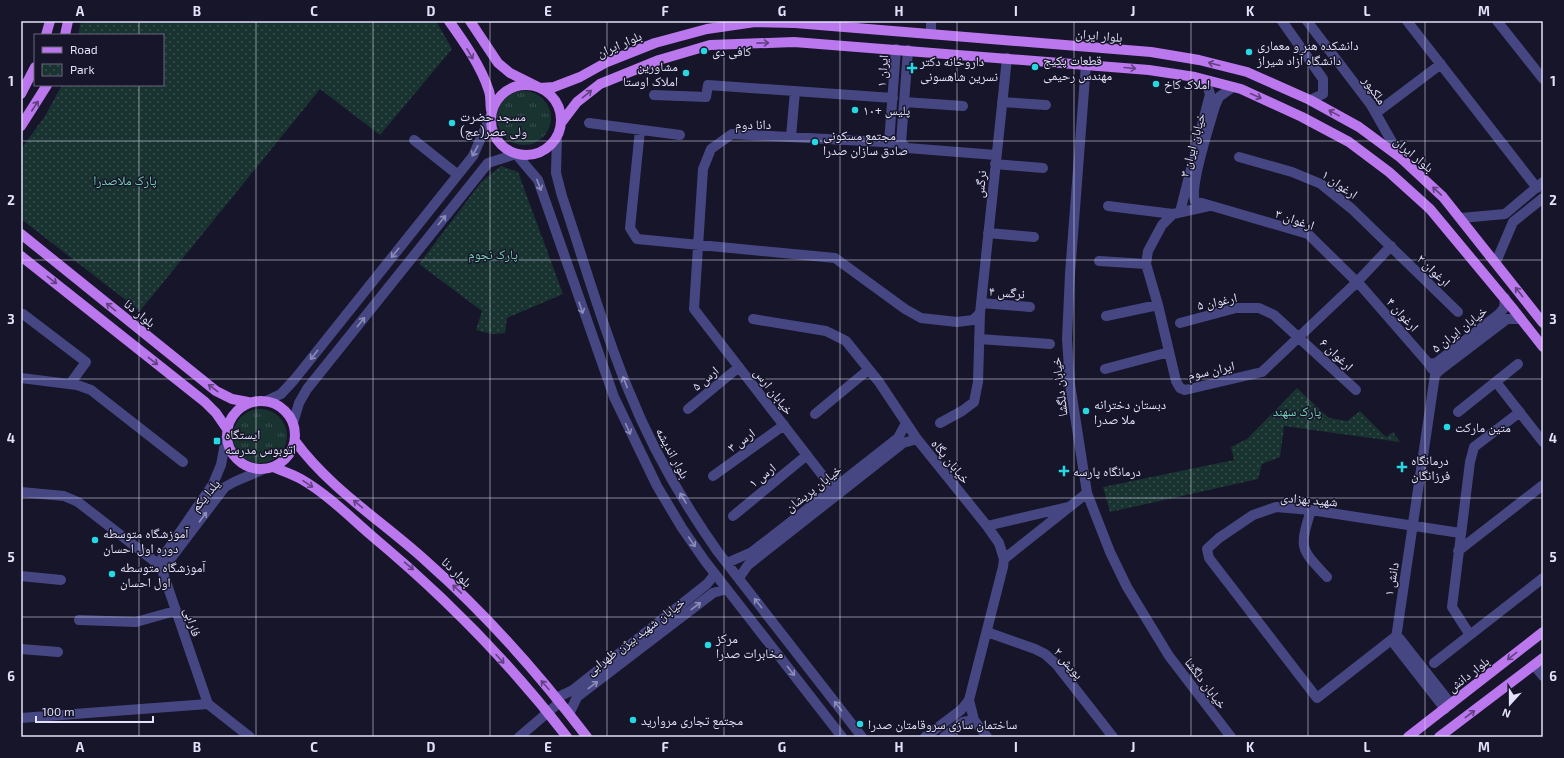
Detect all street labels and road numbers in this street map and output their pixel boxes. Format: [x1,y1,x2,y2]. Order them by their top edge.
street label: بلوار ایران [1075,25,1123,46]
street label: بلوار ایران [594,27,644,62]
street label: ایران ۱ [873,54,892,88]
street label: ملکپور [1358,72,1390,108]
street label: خیابان ایران ۳ [1176,111,1209,179]
street label: دانا دوم [735,116,771,133]
street label: بلوار ایران [1390,133,1437,176]
street label: ارغوان ۱ [1318,166,1361,203]
street label: نرگس [971,170,990,199]
street label: ارغوان ۳ [1273,205,1317,234]
street label: ارغوان ۲ [1413,250,1454,290]
street label: نرگس ۴ [988,282,1026,303]
street label: ارغوان ۵ [1196,289,1239,314]
street label: ارغوان ۴ [1383,294,1422,335]
street label: بلوار دنا [120,295,159,331]
street label: خیابان ایران ۵ [1428,302,1491,356]
street label: ارغوان ۶ [1316,334,1357,374]
street label: خیابان دلگشا [1047,356,1072,418]
street label: ایران سوم [1186,357,1236,384]
street label: ارس ۵ [688,362,722,395]
street label: خیابان ارس [750,364,797,418]
street label: بلوار اندیشه [652,425,693,482]
street label: ارس ۳ [724,425,758,456]
street label: خیابان پگاه [927,436,974,487]
street label: ارس ۱ [745,459,779,491]
street label: خیابان پریشان [782,461,845,516]
street label: یلدا یکم [187,476,224,515]
street label: شهید بهزادی [1280,489,1338,510]
street label: بلوار دنا [438,554,476,591]
street label: دانش ۱ [1380,561,1403,597]
street label: خیابان شهید بیژن ظهرابی [583,594,688,679]
street label: فارابی [180,606,205,639]
street label: پویش ۲ [1050,644,1087,683]
street label: بلوار دانش [1444,653,1493,696]
street label: خیابان دلگشا [1181,654,1230,712]

